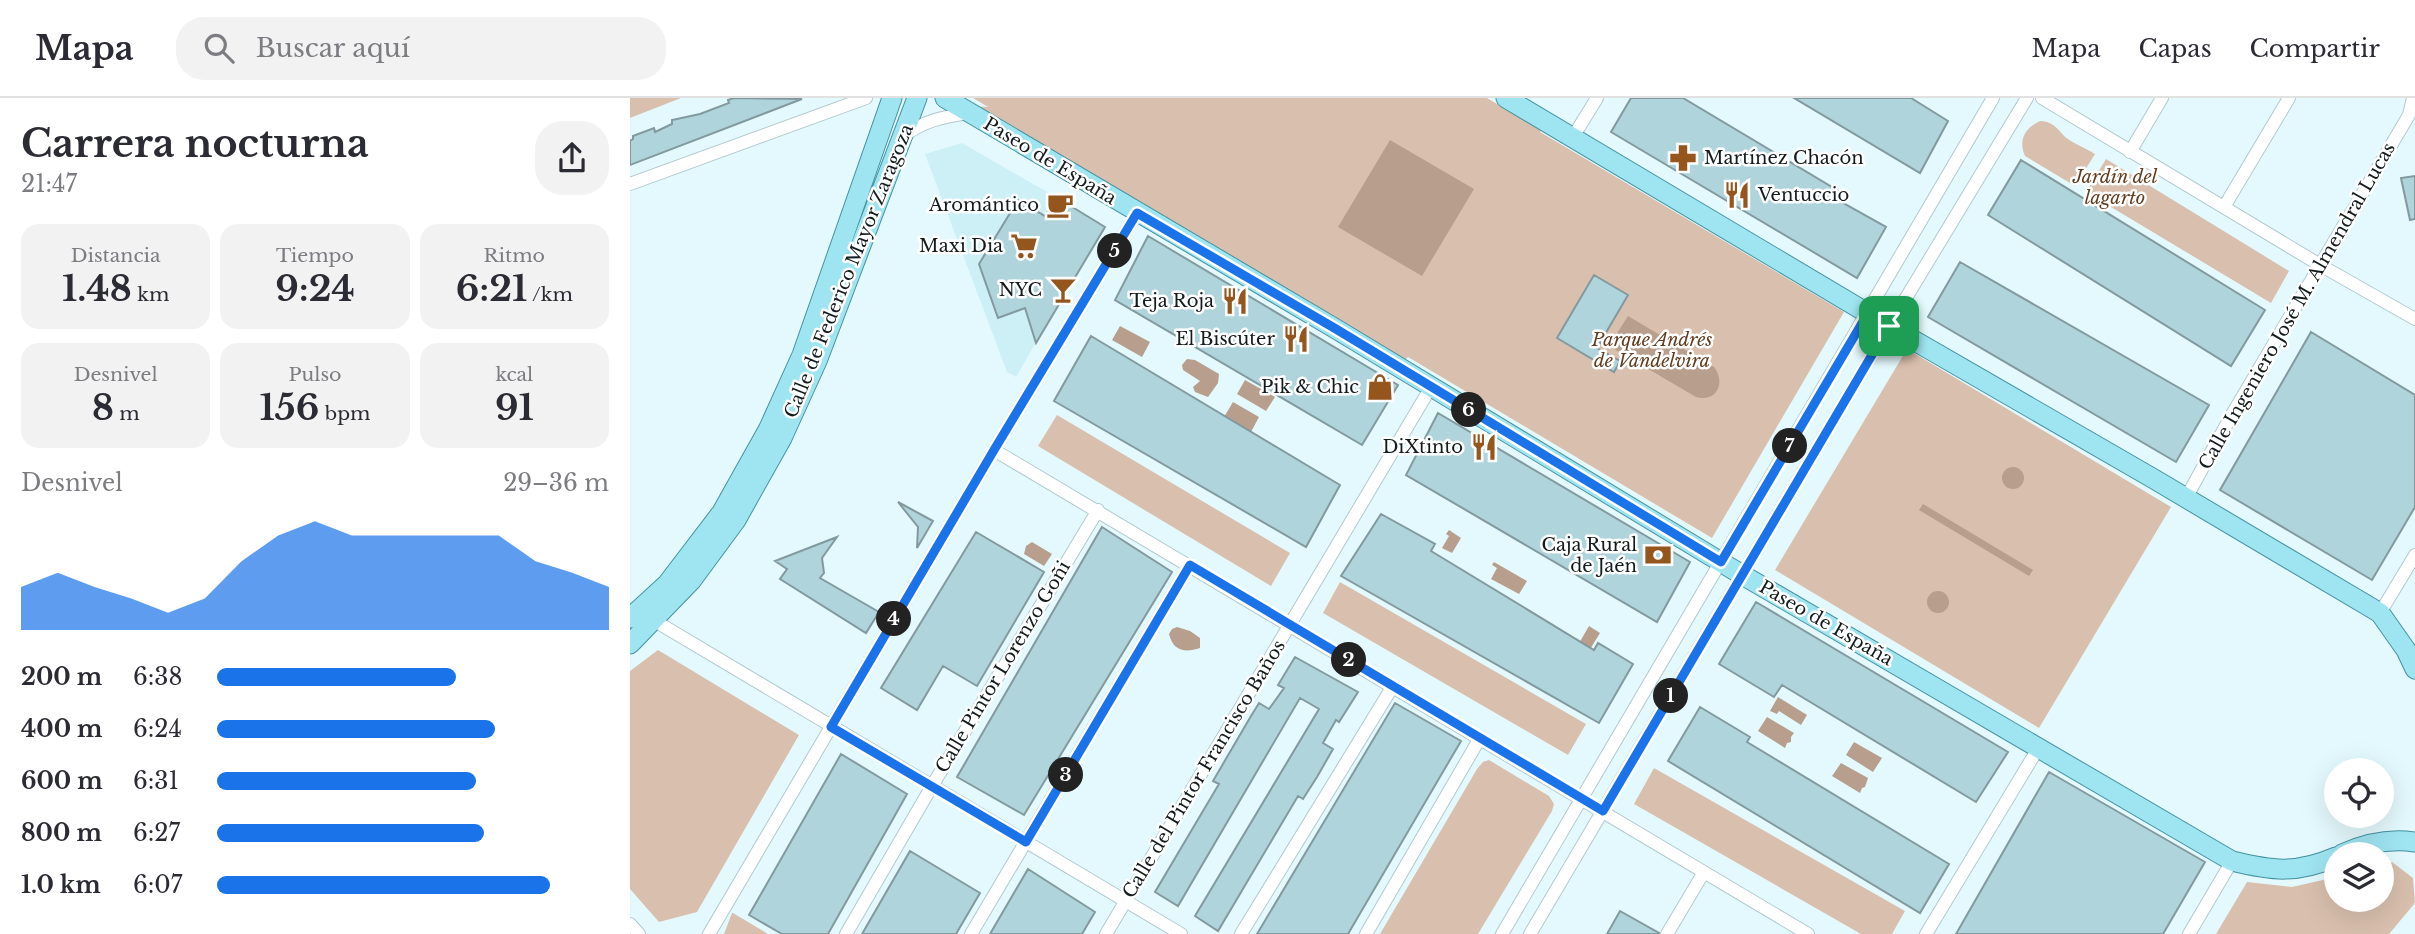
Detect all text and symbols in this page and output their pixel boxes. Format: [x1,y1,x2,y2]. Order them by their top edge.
search box [176,17,666,80]
text: Mapa [35,28,134,69]
icon: search [200,29,238,67]
text: Buscar aquí [256,32,410,64]
text: Mapa [2031,34,2101,63]
text: Capas [2139,34,2212,63]
text: Compartir [2250,34,2380,63]
street label: Paseo de España [980,113,1120,209]
text: Carrera nocturna [21,120,369,167]
button: share [535,121,609,195]
street label: Calle de Federico Mayor Zaragoza [780,121,918,421]
street label: Calle Ingeniero José M. Almendral Lucas [2194,139,2400,473]
pharmacy icon: Martínez Chacón [1668,143,1698,173]
place label: Martínez Chacón [1704,147,1864,169]
park label: Jardín del lagarto [2072,166,2158,209]
text: 21:47 [21,170,77,198]
restaurant icon: Ventuccio [1722,180,1752,210]
place label: Ventuccio [1757,184,1849,206]
cafe icon: Aromántico [1045,190,1075,220]
place label: Aromántico [928,194,1039,216]
supermarket icon: Maxi Dia [1009,231,1039,261]
pin: 5 [1098,234,1133,268]
place label: Maxi Dia [919,235,1003,257]
text: 5 [1109,239,1120,262]
text: Distancia [71,244,161,267]
text: Tiempo [276,244,354,267]
text: Ritmo [484,244,545,267]
text: 1.48 [62,267,132,310]
text: 9:24 [275,267,355,310]
text: 6:21 [456,267,527,310]
bar icon: NYC [1048,275,1078,305]
place label: NYC [999,279,1042,301]
text: km [132,283,169,306]
text: /km [527,283,573,306]
restaurant icon: Teja Roja [1220,286,1250,316]
place label: Teja Roja [1130,290,1214,312]
pin [1859,296,1919,356]
icon: arrive [1870,307,1908,345]
restaurant icon: El Biscúter [1281,324,1311,354]
place label: El Biscúter [1175,328,1275,350]
park label: Parque Andrés de Vandelvira [1591,329,1712,372]
text: Desnivel [74,363,158,386]
text: Pulso [288,363,342,386]
text: kcal [495,363,533,386]
shop icon: Pik & Chic [1365,372,1395,402]
place label: Pik & Chic [1261,376,1359,398]
text: 8 [92,386,114,429]
text: 156 [260,386,319,429]
text: 91 [495,386,534,429]
pin: 6 [1452,392,1486,428]
text: 6 [1462,398,1475,421]
text: m [114,402,140,425]
text: bpm [319,402,370,425]
pin: 7 [1772,428,1808,464]
restaurant icon: DiXtinto [1469,432,1499,462]
text: 7 [1785,434,1794,457]
place label: DiXtinto [1382,436,1463,458]
text: Desnivel [21,469,123,497]
text: 29–36 m [503,469,609,497]
place label: Caja Rural de Jaén [1542,534,1637,577]
bank icon: Caja Rural de Jaén [1643,540,1673,570]
street label: Calle Pintor Lorenzo Goñi [931,557,1075,777]
street label: Paseo de España [1755,576,1897,670]
pin: 4 [876,602,912,636]
text: 4 [887,607,900,630]
street label: Calle del Pintor Francisco Baños [1118,636,1290,902]
pin: 2 [1332,642,1366,678]
text: 2 [1342,648,1355,671]
text: 200 m [21,663,102,691]
text: 6:38 [133,663,182,691]
pin: 1 [1654,678,1688,714]
text: 1 [1666,684,1675,707]
text: 400 m [21,715,103,743]
text: 6:24 [133,715,182,743]
pin: 3 [1048,758,1083,792]
map controls [2324,758,2394,912]
button: locate [2324,758,2394,828]
text: 3 [1059,763,1072,786]
text: 600 m [21,767,103,795]
text: 6:31 [133,767,179,795]
text: 800 m [21,819,102,847]
text: 6:27 [133,819,180,847]
button: layers [2324,842,2394,912]
text: 1.0 km [21,871,101,899]
text: 6:07 [133,871,182,899]

